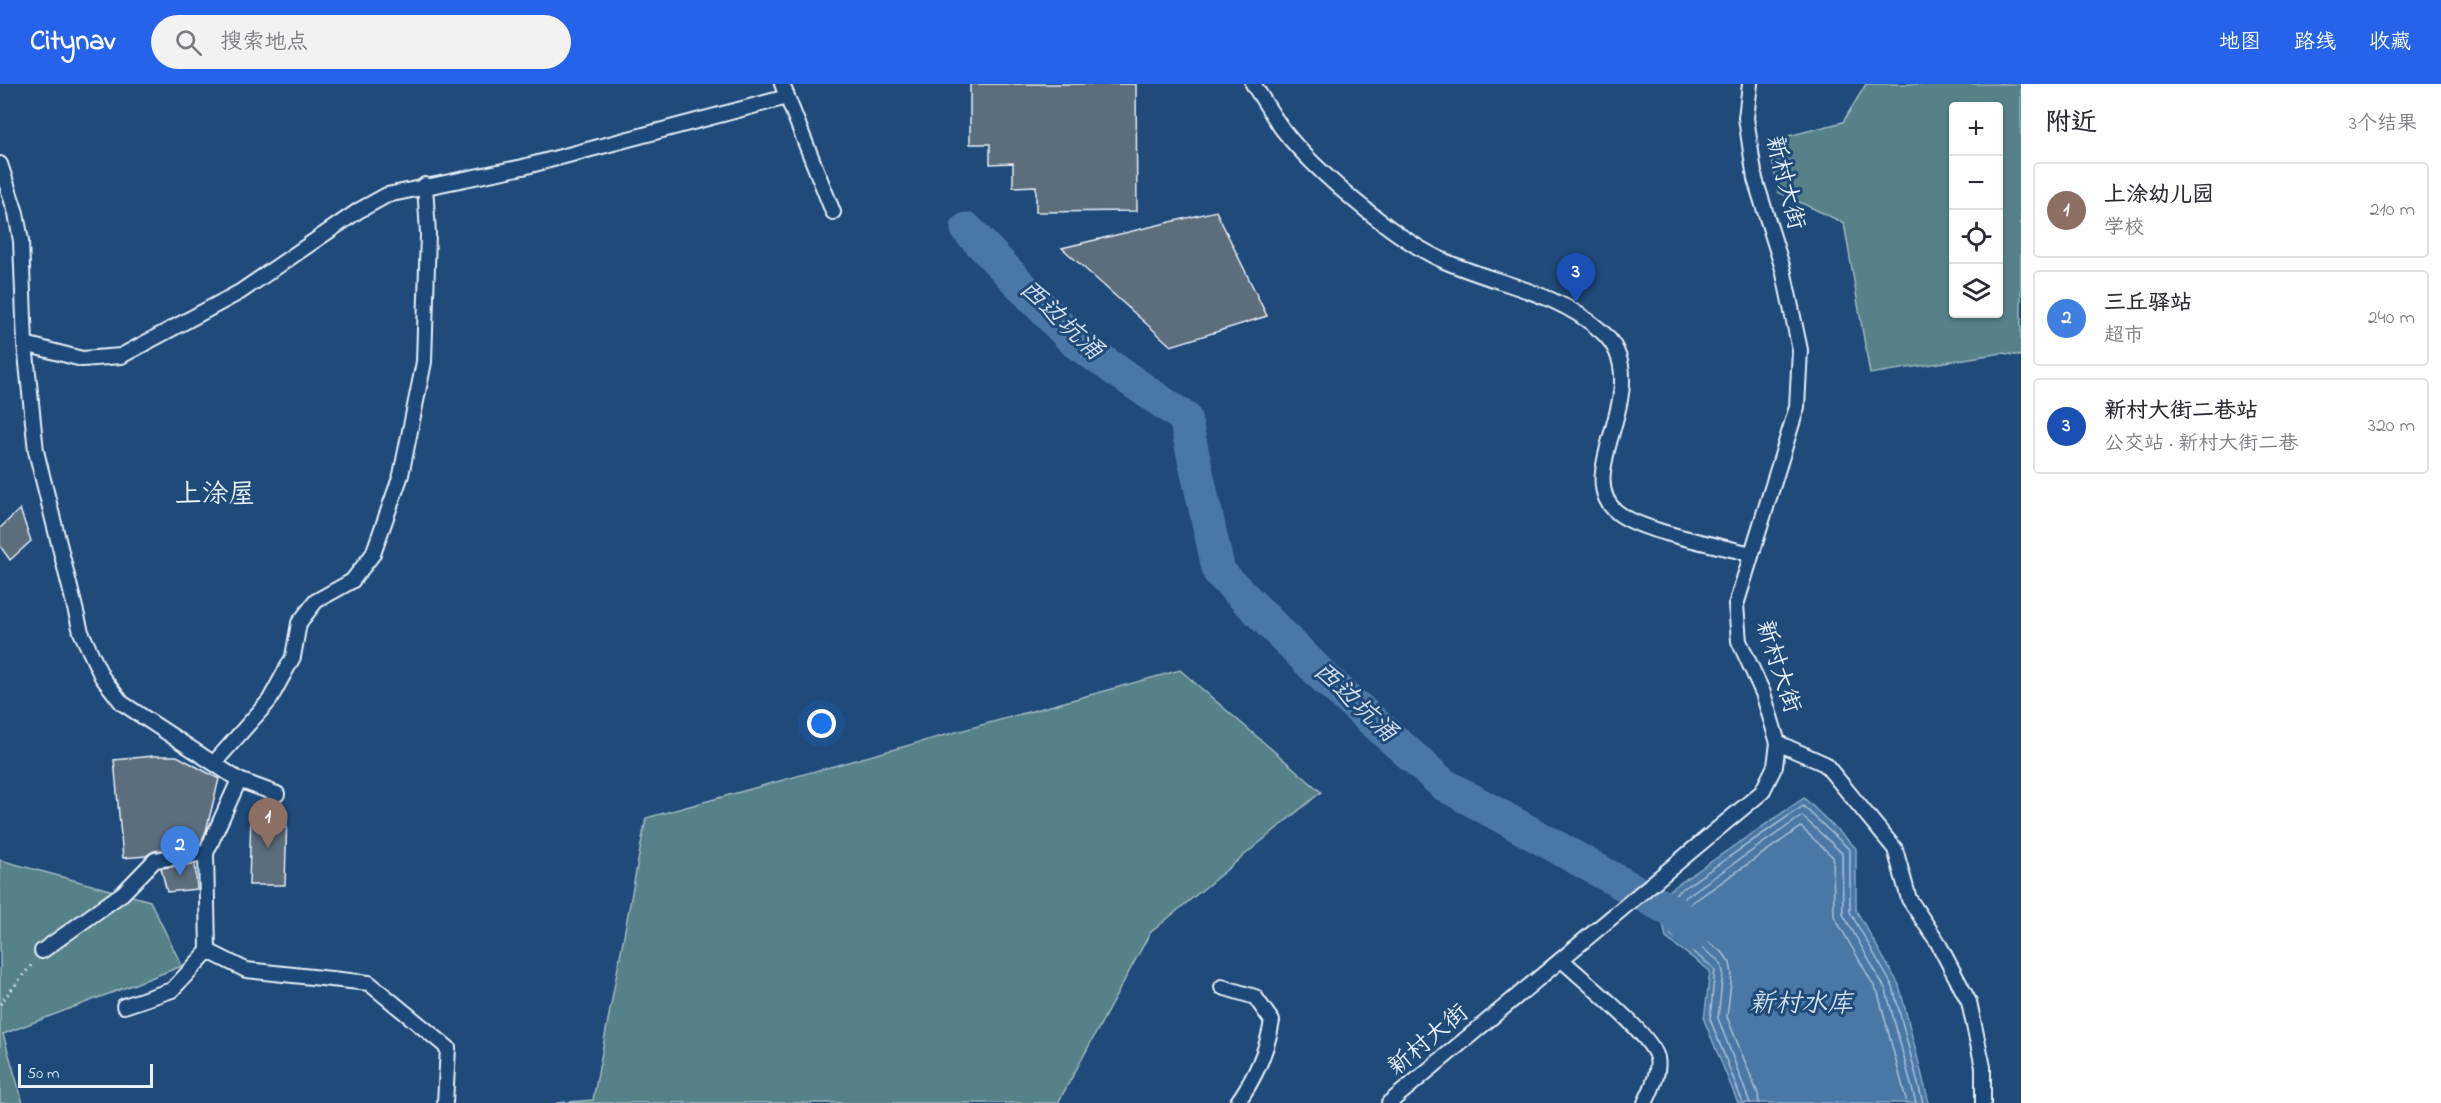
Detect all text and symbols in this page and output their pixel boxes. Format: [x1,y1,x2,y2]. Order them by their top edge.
search box [151,15,571,69]
text: Citynav [30,22,115,63]
icon: search [172,26,205,59]
text: 搜索地点 [220,27,308,59]
text: 地图 [2219,28,2261,58]
text: 路线 [2294,28,2336,58]
text: 收藏 [2369,28,2411,58]
map controls [1949,102,2003,318]
button: + [1949,102,2003,156]
text: 附近 [2045,105,2097,143]
text: 3个结果 [2349,110,2417,139]
street label: 新村大街 [1755,132,1813,234]
button: − [1949,156,2003,210]
text: 上涂幼儿园 [2104,180,2214,212]
text: 1 [2063,196,2070,225]
text: 210 m [2370,196,2415,225]
button: locate [1949,210,2003,264]
text: 学校 [2104,214,2144,243]
pin: 3 [1556,254,1596,303]
button: layers [1949,264,2003,318]
water label: 西边坑涌 [1009,272,1112,371]
text: 三丘驿站 [2104,288,2192,320]
text: 2 [2062,304,2071,333]
text: 240 m [2368,304,2415,333]
text: 超市 [2104,322,2144,351]
text: 新村大街二巷站 [2104,396,2258,428]
text: 3 [2062,412,2071,441]
text: 320 m [2368,412,2415,441]
text: 公交站 · 新村大街二巷 [2104,430,2298,459]
district label: 上涂屋 [175,476,256,515]
street label: 新村大街 [1746,616,1808,718]
water label: 西边坑涌 [1303,654,1406,753]
your location [807,709,836,738]
pin: 1 [248,798,288,848]
pin: 2 [160,826,200,876]
water label: 新村水库 [1749,986,1855,1024]
street label: 新村大街 [1381,997,1477,1085]
scale bar [18,1061,153,1088]
text: 50 m [27,1062,59,1086]

